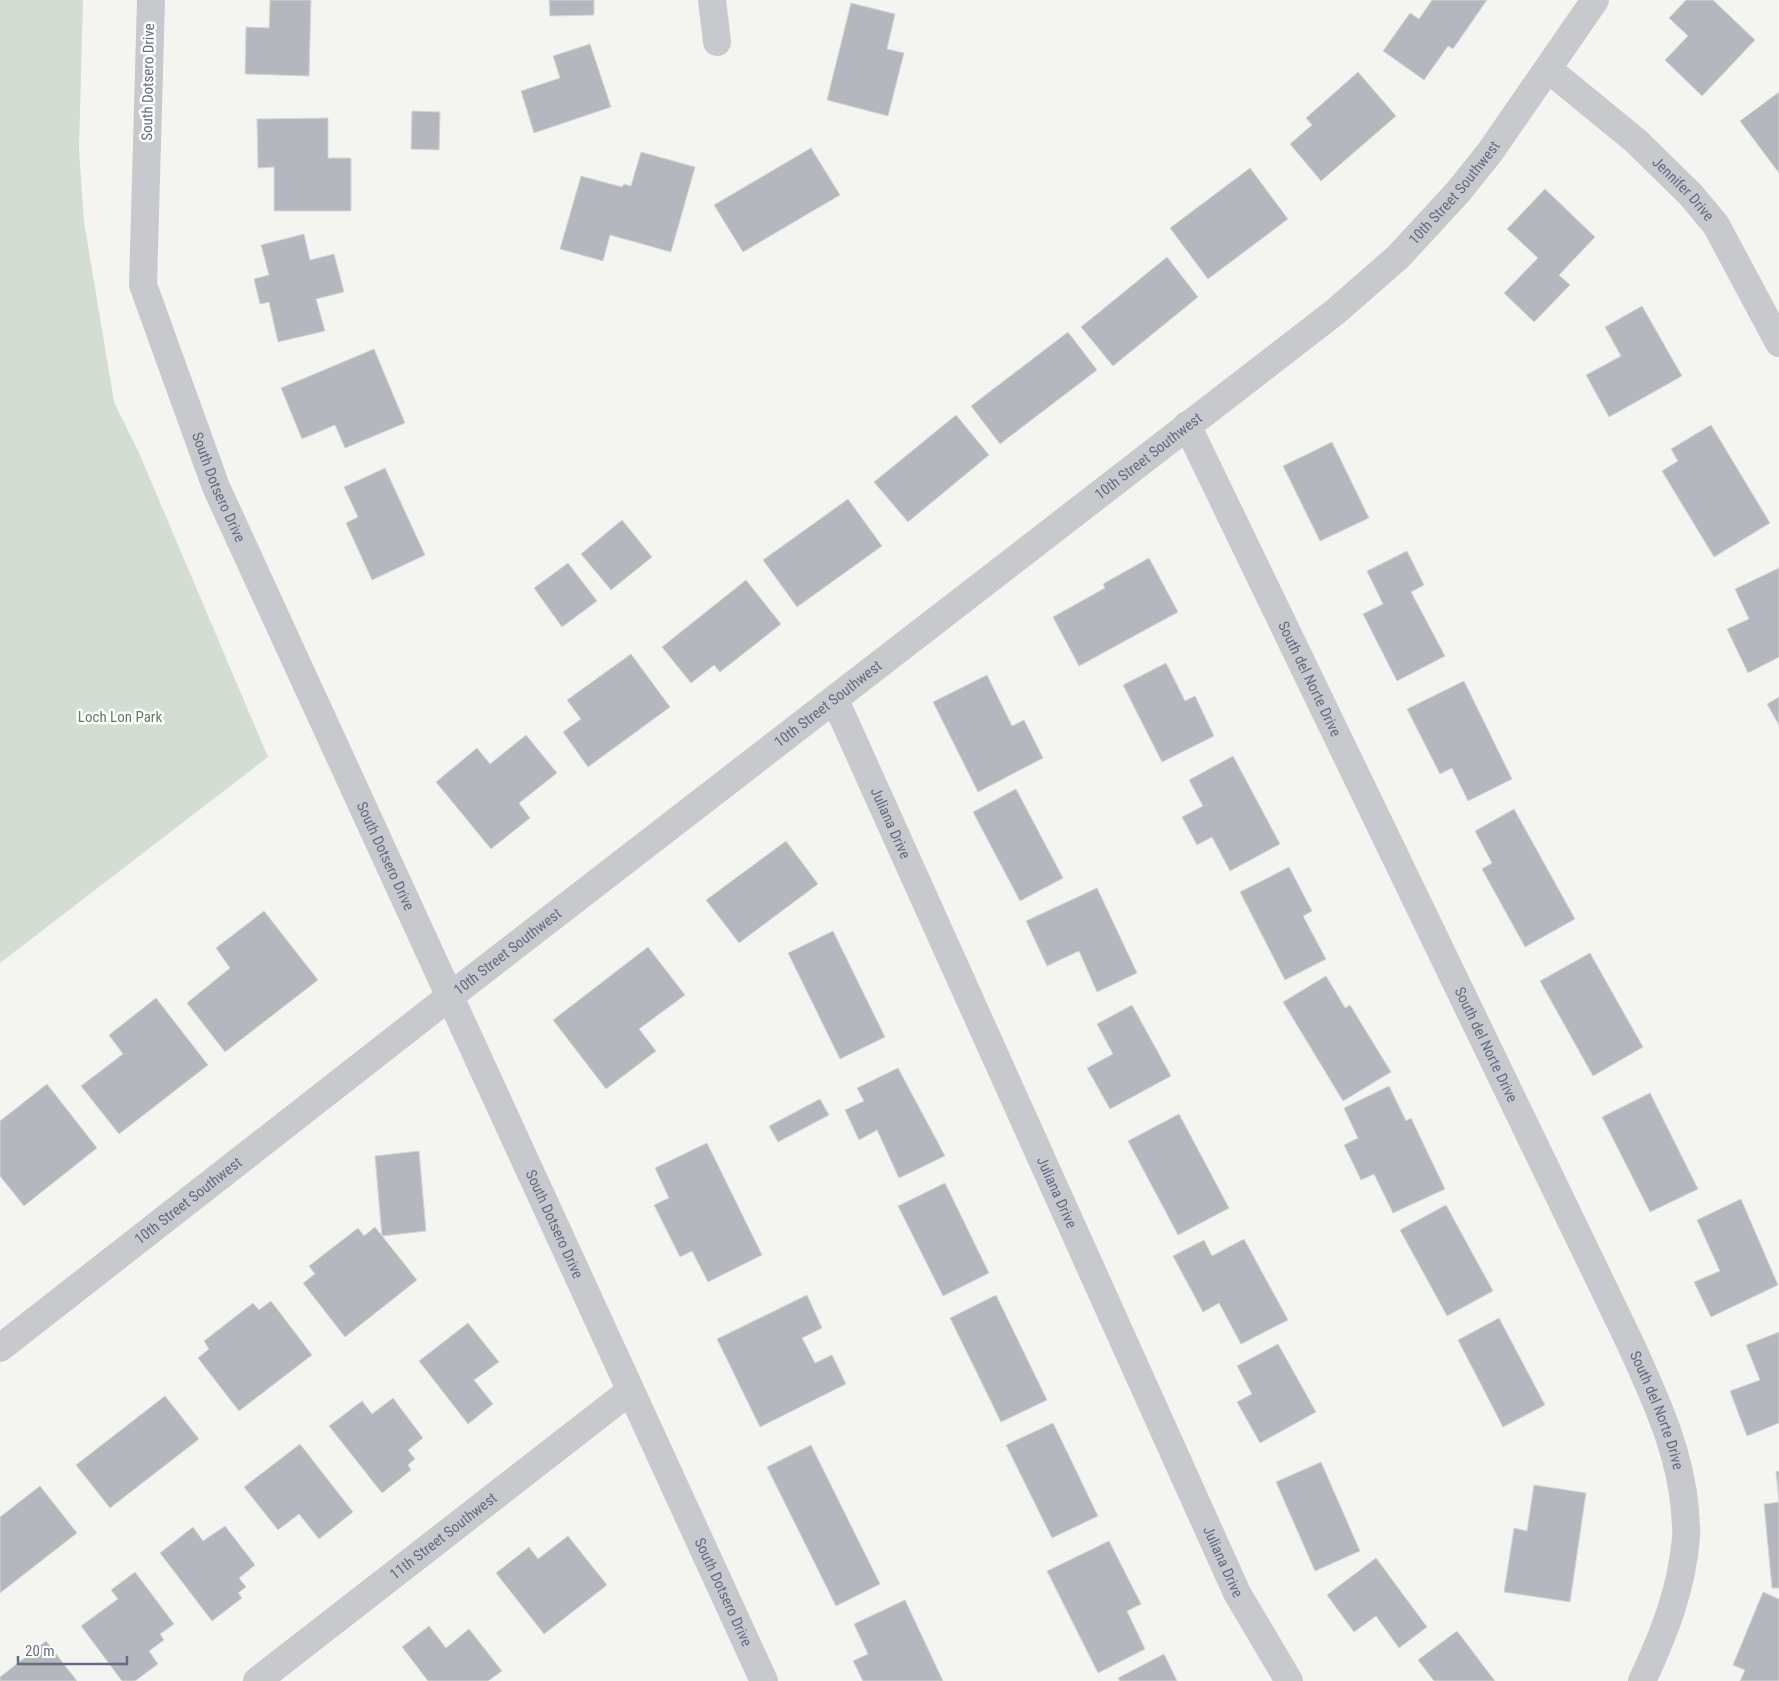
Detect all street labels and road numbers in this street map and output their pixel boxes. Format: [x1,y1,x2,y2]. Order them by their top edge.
street label: South Dotsero Drive [138,23,158,141]
street label: 10th Street Southwest [1405,138,1504,248]
street label: Jennifer Drive [1649,153,1718,225]
street label: 10th Street Southwest [1091,409,1206,503]
street label: South Dotsero Drive [188,430,249,545]
street label: South del Norte Drive [1274,618,1345,740]
street label: 10th Street Southwest [771,657,885,751]
street label: Juliana Drive [867,785,914,862]
street label: South Dotsero Drive [353,799,418,913]
street label: 10th Street Southwest [450,905,565,999]
street label: South del Norte Drive [1451,984,1521,1105]
street label: 10th Street Southwest [131,1153,245,1248]
street label: Juliana Drive [1033,1154,1081,1231]
street label: South Dotsero Drive [522,1167,587,1281]
street label: South del Norte Drive [1626,1348,1687,1472]
street label: 11th Street Southwest [386,1489,501,1583]
street label: Juliana Drive [1199,1523,1247,1601]
street label: South Dotsero Drive [691,1535,756,1649]

